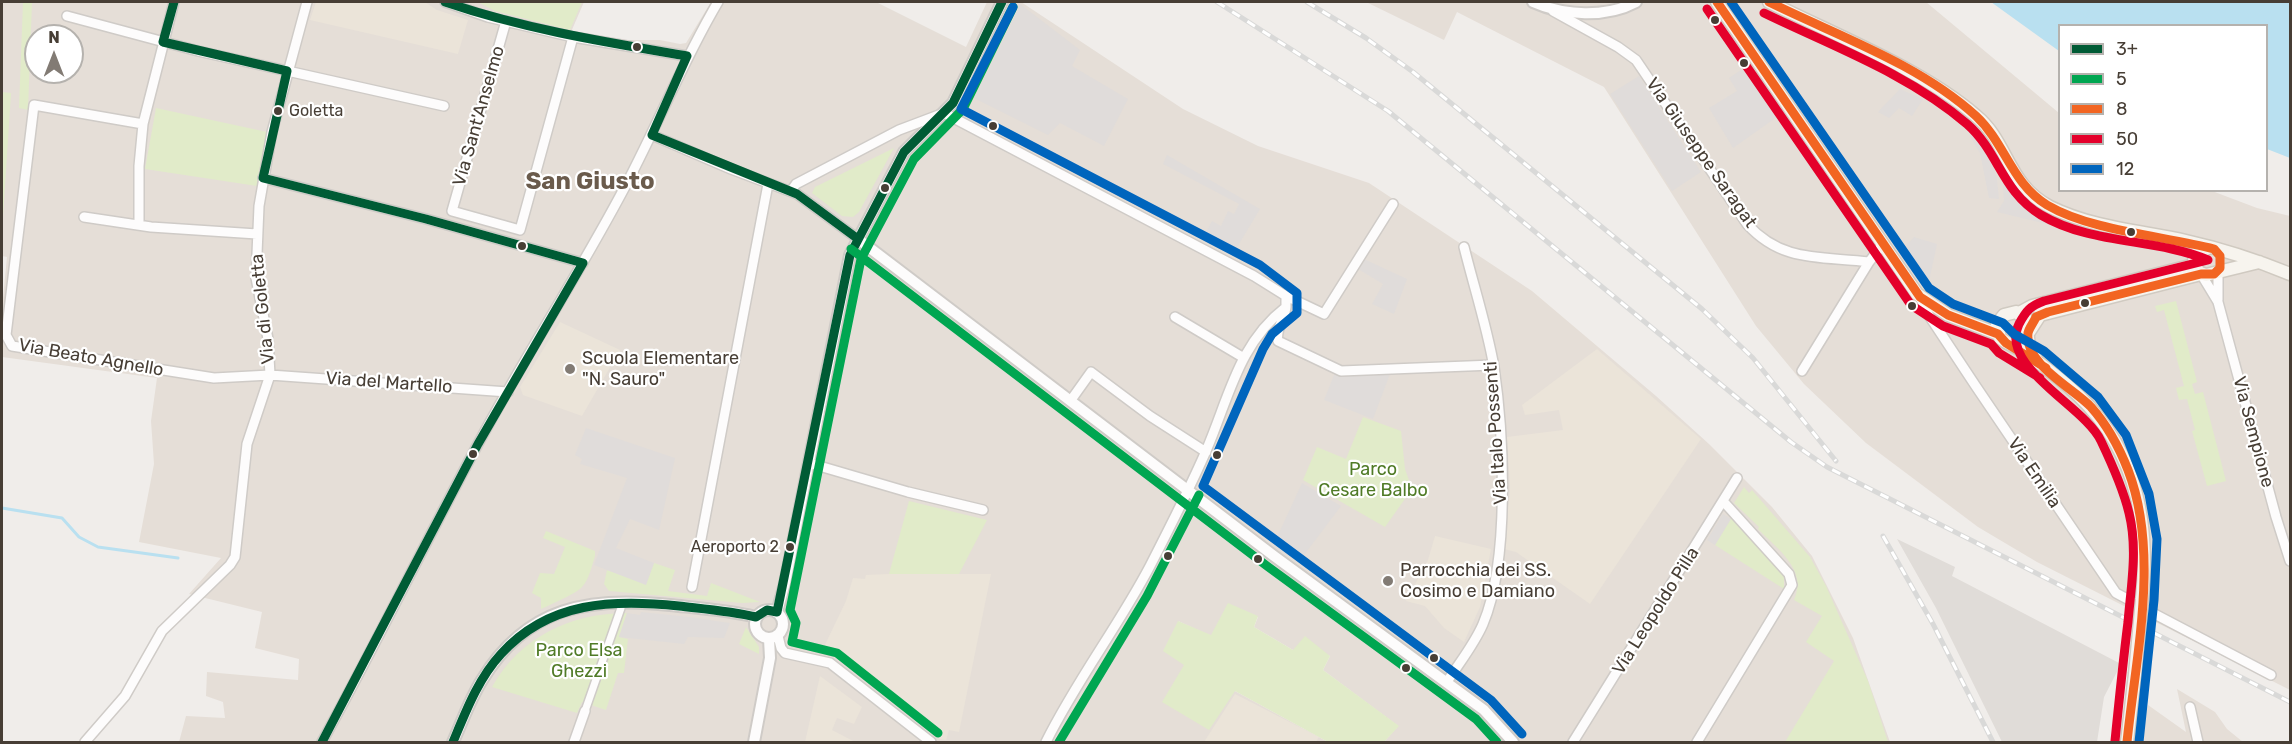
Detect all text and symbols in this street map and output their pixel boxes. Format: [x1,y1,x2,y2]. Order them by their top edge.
unlabelled marker [1709,14,1721,26]
north arrow [24,24,84,84]
legend [2058,24,2268,192]
text: N [48,28,60,47]
text: 3+ [2116,38,2138,60]
unlabelled marker [631,41,643,53]
street label: Via Sant'Anselmo [449,43,509,189]
unlabelled marker [1738,57,1750,69]
text: 5 [2116,68,2127,90]
street label: Via Giuseppe Saragat [1641,74,1761,232]
text: 8 [2116,98,2127,120]
place label: Goletta [289,101,343,121]
marker: Goletta [272,105,284,117]
unlabelled marker [987,120,999,132]
text: 50 [2116,128,2138,150]
text: 12 [2116,158,2134,180]
district label: San Giusto [525,168,655,196]
unlabelled marker [879,182,891,194]
unlabelled marker [2125,226,2137,238]
unlabelled marker [516,240,528,252]
street label: Via di Goletta [246,253,280,365]
unlabelled marker [2079,297,2091,309]
unlabelled marker [1906,300,1918,312]
street label: Via Beato Agnello [17,335,165,381]
place label: Scuola Elementare "N. Sauro" [582,348,739,391]
street label: Via Italo Possenti [1480,361,1512,505]
marker: Scuola Elementare "N. Sauro" [563,362,577,376]
street label: Via del Martello [325,368,453,398]
street label: Via Sempione [2228,374,2278,490]
street label: Via Emilia [2003,434,2065,512]
unlabelled marker [467,448,479,460]
unlabelled marker [1211,449,1223,461]
park label: Parco Cesare Balbo [1318,459,1428,502]
place label: Aeroporto 2 [691,537,779,557]
marker: Aeroporto 2 [784,541,796,553]
street label: Via Leopoldo Pilla [1608,543,1704,679]
unlabelled marker [1162,550,1174,562]
unlabelled marker [1252,553,1264,565]
place label: Parrocchia dei SS. Cosimo e Damiano [1400,560,1555,602]
marker: Parrocchia dei SS. Cosimo e Damiano [1381,574,1395,588]
park label: Parco Elsa Ghezzi [535,640,623,682]
unlabelled marker [1428,652,1440,664]
unlabelled marker [1400,662,1412,674]

